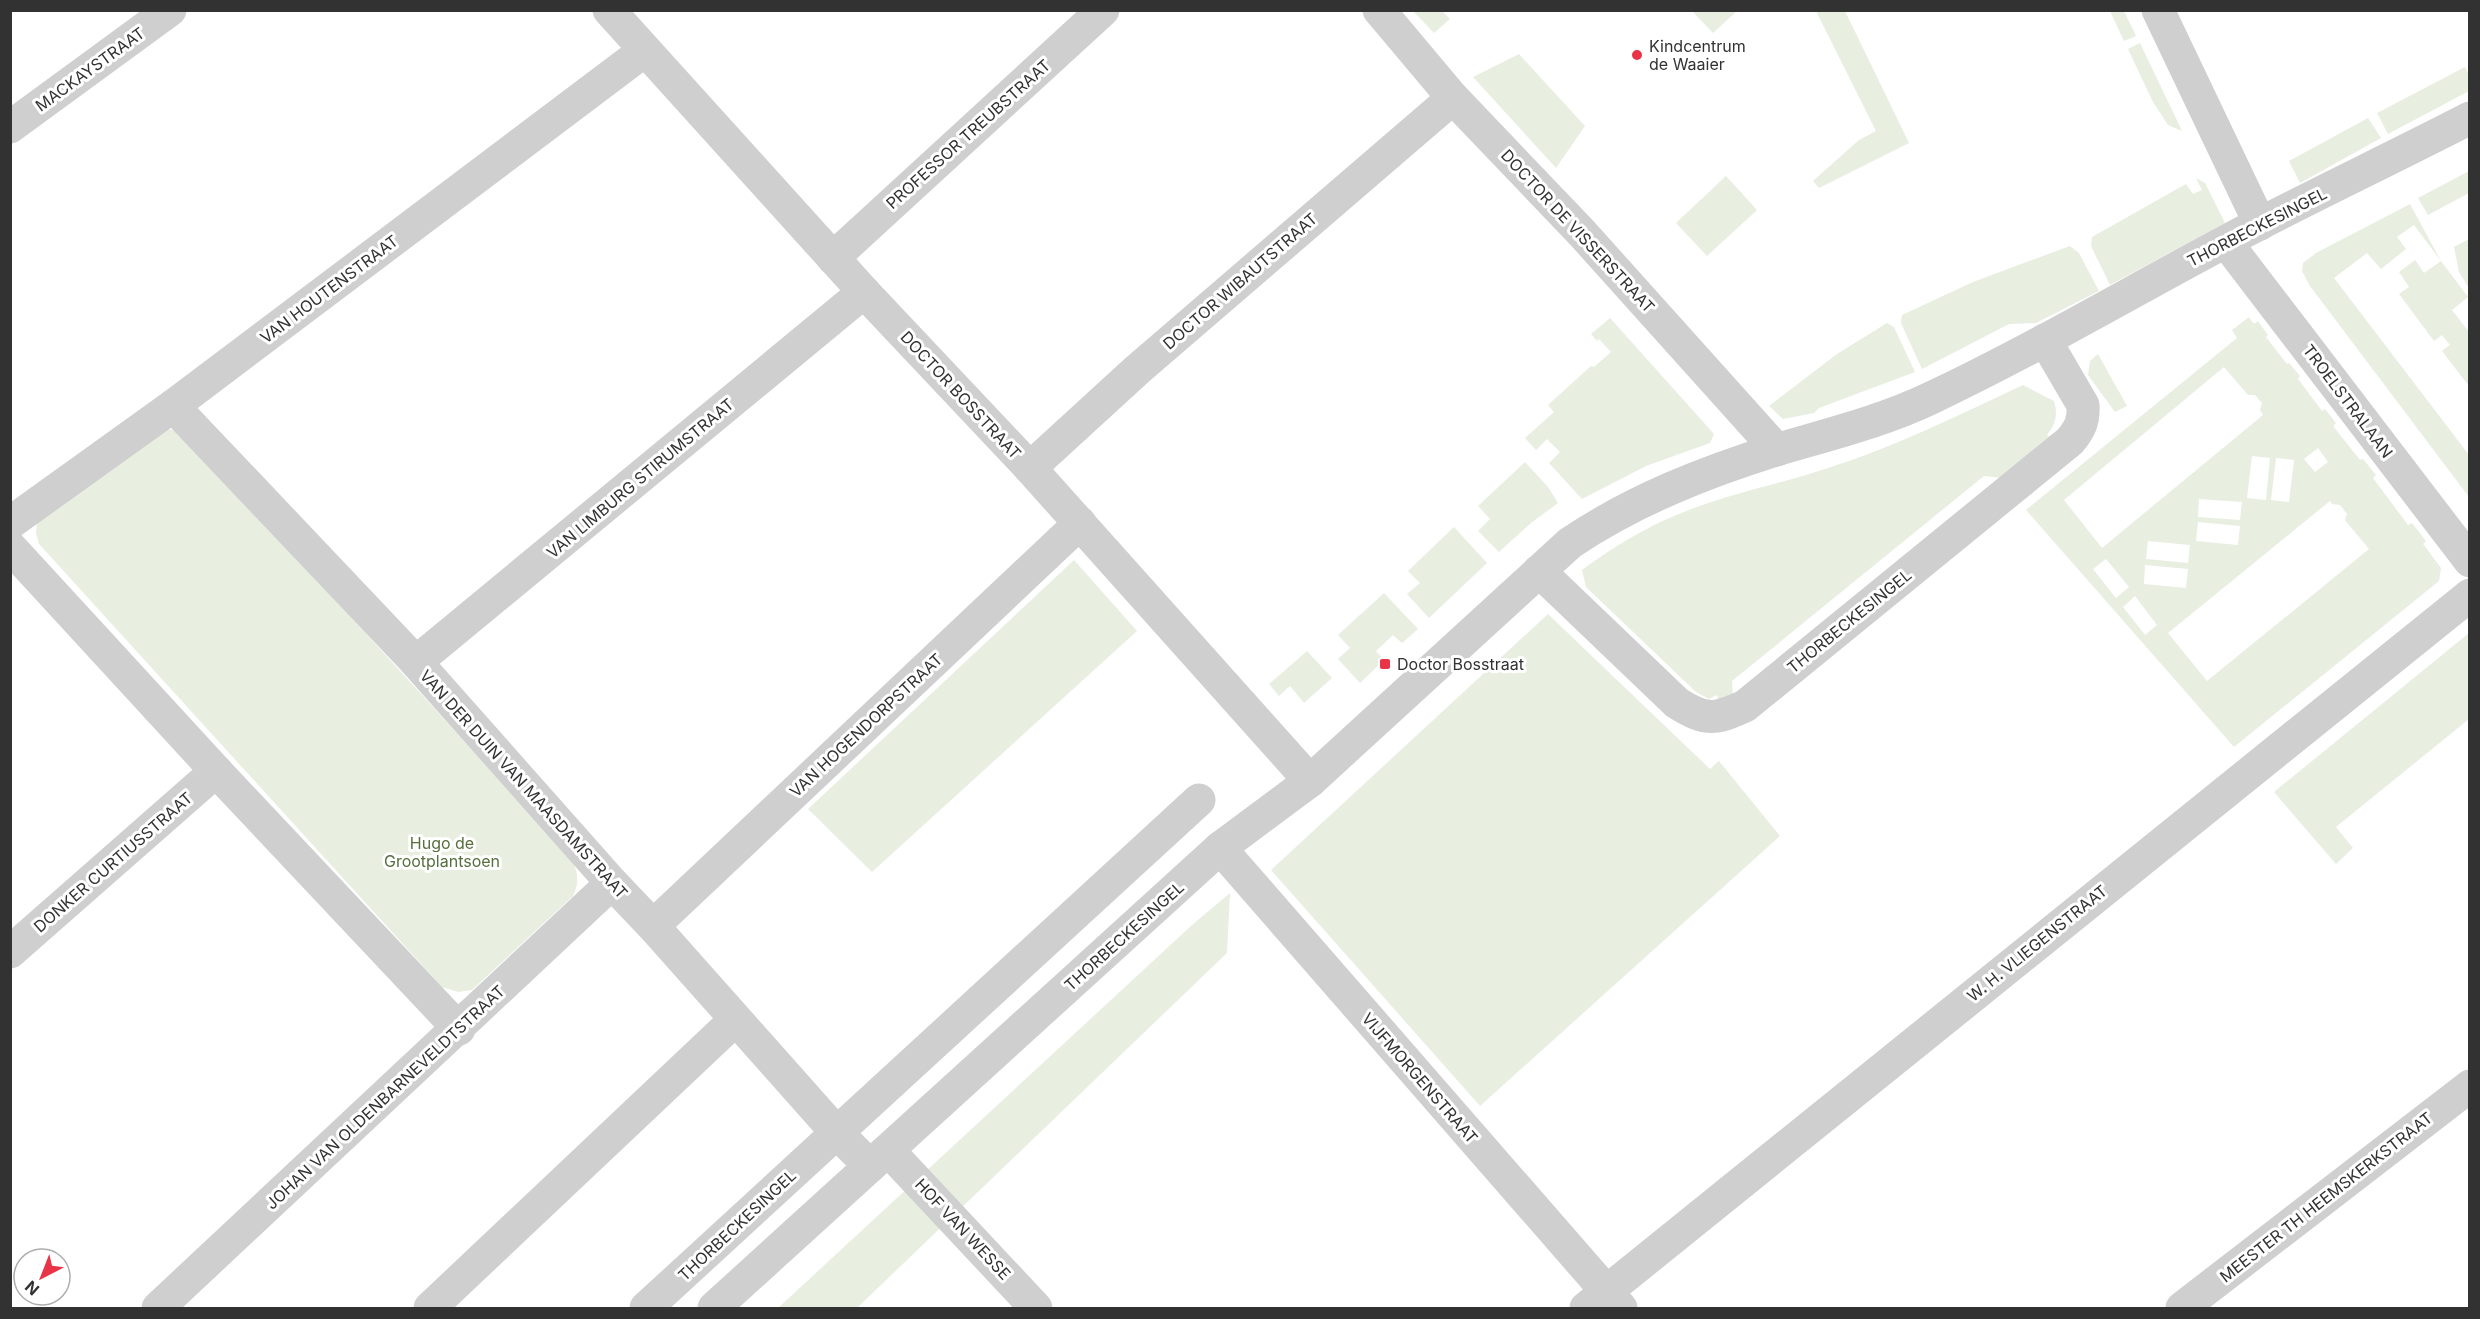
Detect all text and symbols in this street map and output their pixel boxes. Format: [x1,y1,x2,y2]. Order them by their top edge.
street label: MACKAYSTRAAT [31,23,149,115]
place label: Kindcentrum de Waaier [1649,36,1746,74]
marker: Kindcentrum de Waaier [1630,48,1644,62]
street label: PROFESSOR TREUBSTRAAT [882,55,1054,213]
street label: DOCTOR DE VISSERSTRAAT [1497,145,1659,317]
street label: THORBECKESINGEL [2184,183,2330,271]
street label: DOCTOR WIBAUTSTRAAT [1159,208,1321,354]
street label: VAN HOUTENSTRAAT [256,231,402,347]
street label: DOCTOR BOSSTRAAT [897,327,1025,463]
street label: TROELSTRALAAN [2299,340,2397,462]
street label: VAN LIMBURG STIRUMSTRAAT [542,394,738,562]
street label: THORBECKESINGEL [1783,565,1915,677]
street label: VAN HOGENDORPSTRAAT [785,649,947,801]
place label: Doctor Bosstraat [1397,654,1524,674]
marker: Doctor Bosstraat [1378,657,1392,671]
street label: VAN DER DUIN VAN MAASDAMSTRAAT [416,665,632,903]
street label: DONKER CURTIUSSTRAAT [30,788,196,936]
park label: Hugo de Grootplantsoen [384,833,500,871]
street label: THORBECKESINGEL [1060,877,1188,995]
street label: W. H. VLIEGENSTRAAT [1963,880,2111,1006]
street label: JOHAN VAN OLDENBARNEVELDTSTRAAT [261,981,509,1213]
street label: VIJFMORGENSTRAAT [1358,1009,1482,1147]
street label: MEESTER TH HEEMSKERKSTRAAT [2216,1108,2436,1286]
street label: THORBECKESINGEL [674,1165,800,1285]
street label: HOF VAN WESSE [911,1174,1015,1284]
north arrow [12,1247,72,1307]
text: N [21,1277,43,1300]

